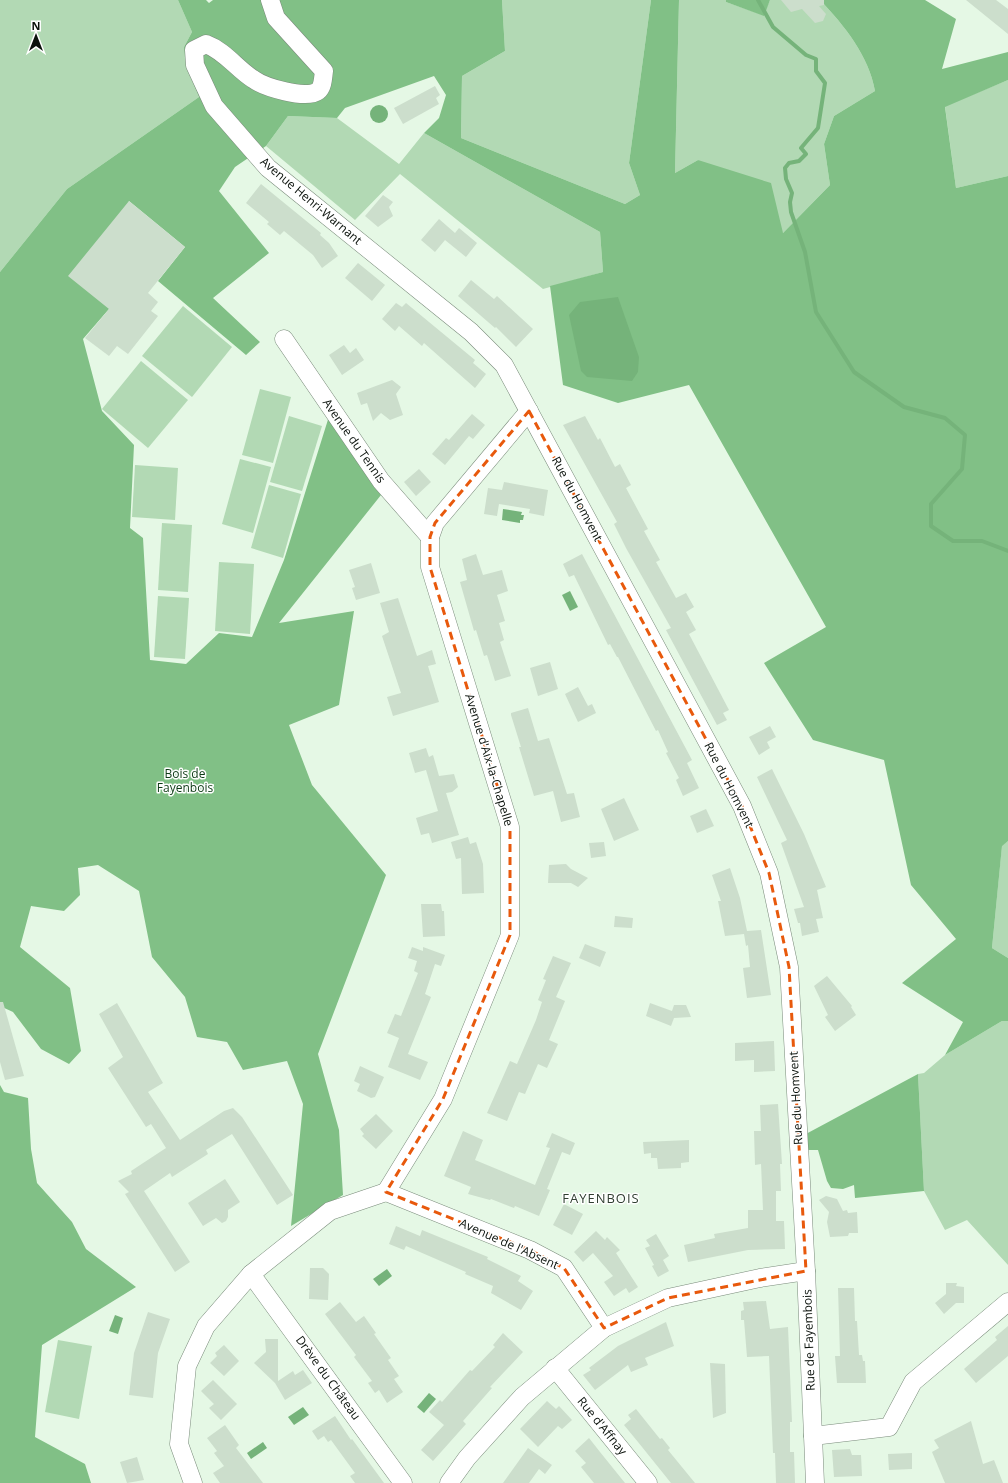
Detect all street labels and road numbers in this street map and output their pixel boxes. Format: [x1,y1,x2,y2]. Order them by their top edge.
street label: Avenue Henri-Warnant [257,153,366,248]
street label: Avenue du Tennis [319,395,390,487]
street label: Rue du Homvent [548,453,607,544]
street label: Avenue d'Aix-la-Chapelle [461,692,518,828]
street label: Rue du Homvent [701,739,758,831]
street label: Rue du Homvent [785,1051,806,1145]
street label: Avenue de l'Absent [457,1214,561,1273]
street label: Rue de Fayembois [798,1289,819,1391]
street label: Drève du Château [292,1332,365,1423]
street label: Rue d'Affnay [574,1393,632,1459]

